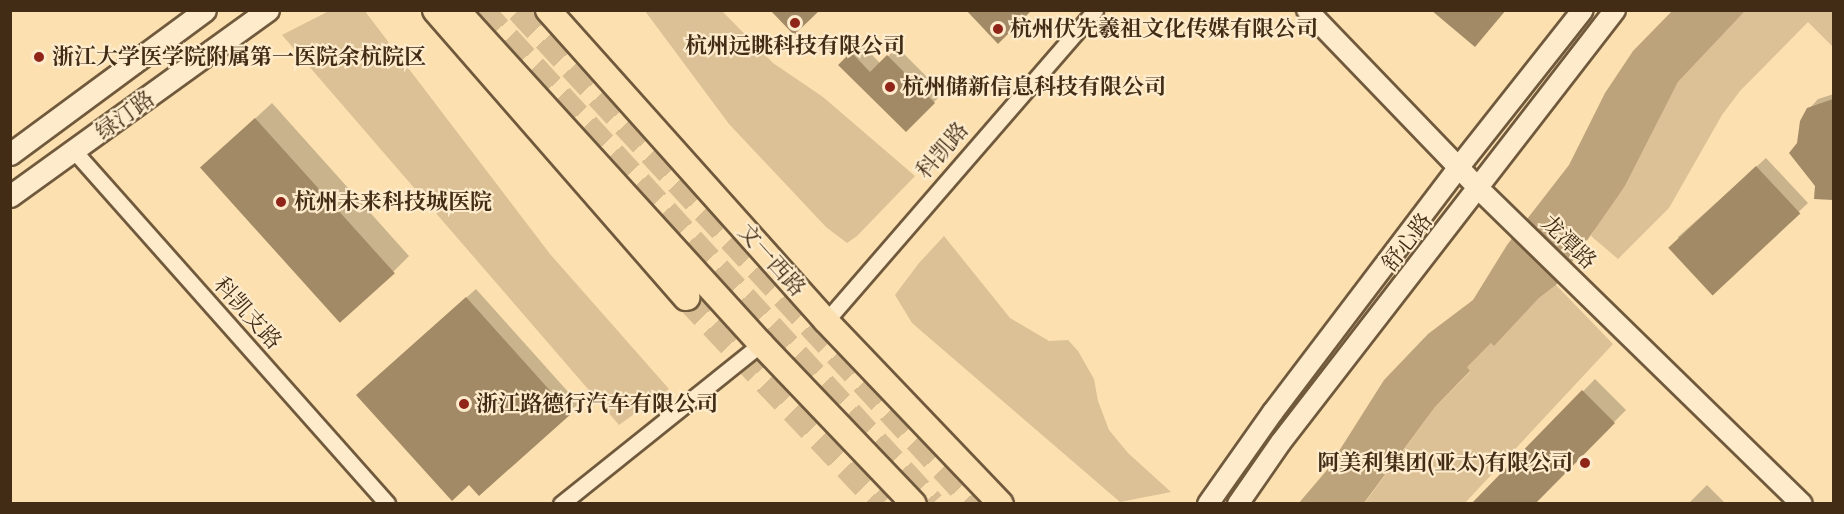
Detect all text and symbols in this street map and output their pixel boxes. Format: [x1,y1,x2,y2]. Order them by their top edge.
marker: 杭州远眺科技有限公司 [788,16,802,30]
place label: 杭州伏先羲祖文化传媒有限公司 [1010,16,1318,42]
marker: 杭州伏先羲祖文化传媒有限公司 [991,22,1005,36]
place label: 杭州远眺科技有限公司 [685,33,905,59]
place label: 浙江大学医学院附属第一医院余杭院区 [52,44,426,70]
marker: 浙江大学医学院附属第一医院余杭院区 [30,48,48,66]
place label: 杭州储新信息科技有限公司 [902,74,1166,100]
marker: 杭州储新信息科技有限公司 [883,80,897,94]
street label: 绿汀路 [91,85,159,145]
street label: 科凯路 [910,116,974,184]
place label: 杭州未来科技城医院 [294,189,492,215]
marker: 杭州未来科技城医院 [272,193,290,211]
street label: 舒心路 [1376,208,1438,276]
street label: 龙潭路 [1536,210,1602,274]
street label: 文一西路 [733,218,811,302]
street label: 科凯支路 [209,271,287,355]
place label: 浙江路德行汽车有限公司 [476,391,718,417]
marker: 浙江路德行汽车有限公司 [457,397,471,411]
place label: 阿美利集团(亚太)有限公司 [1318,450,1573,476]
marker: 阿美利集团(亚太)有限公司 [1578,456,1592,470]

